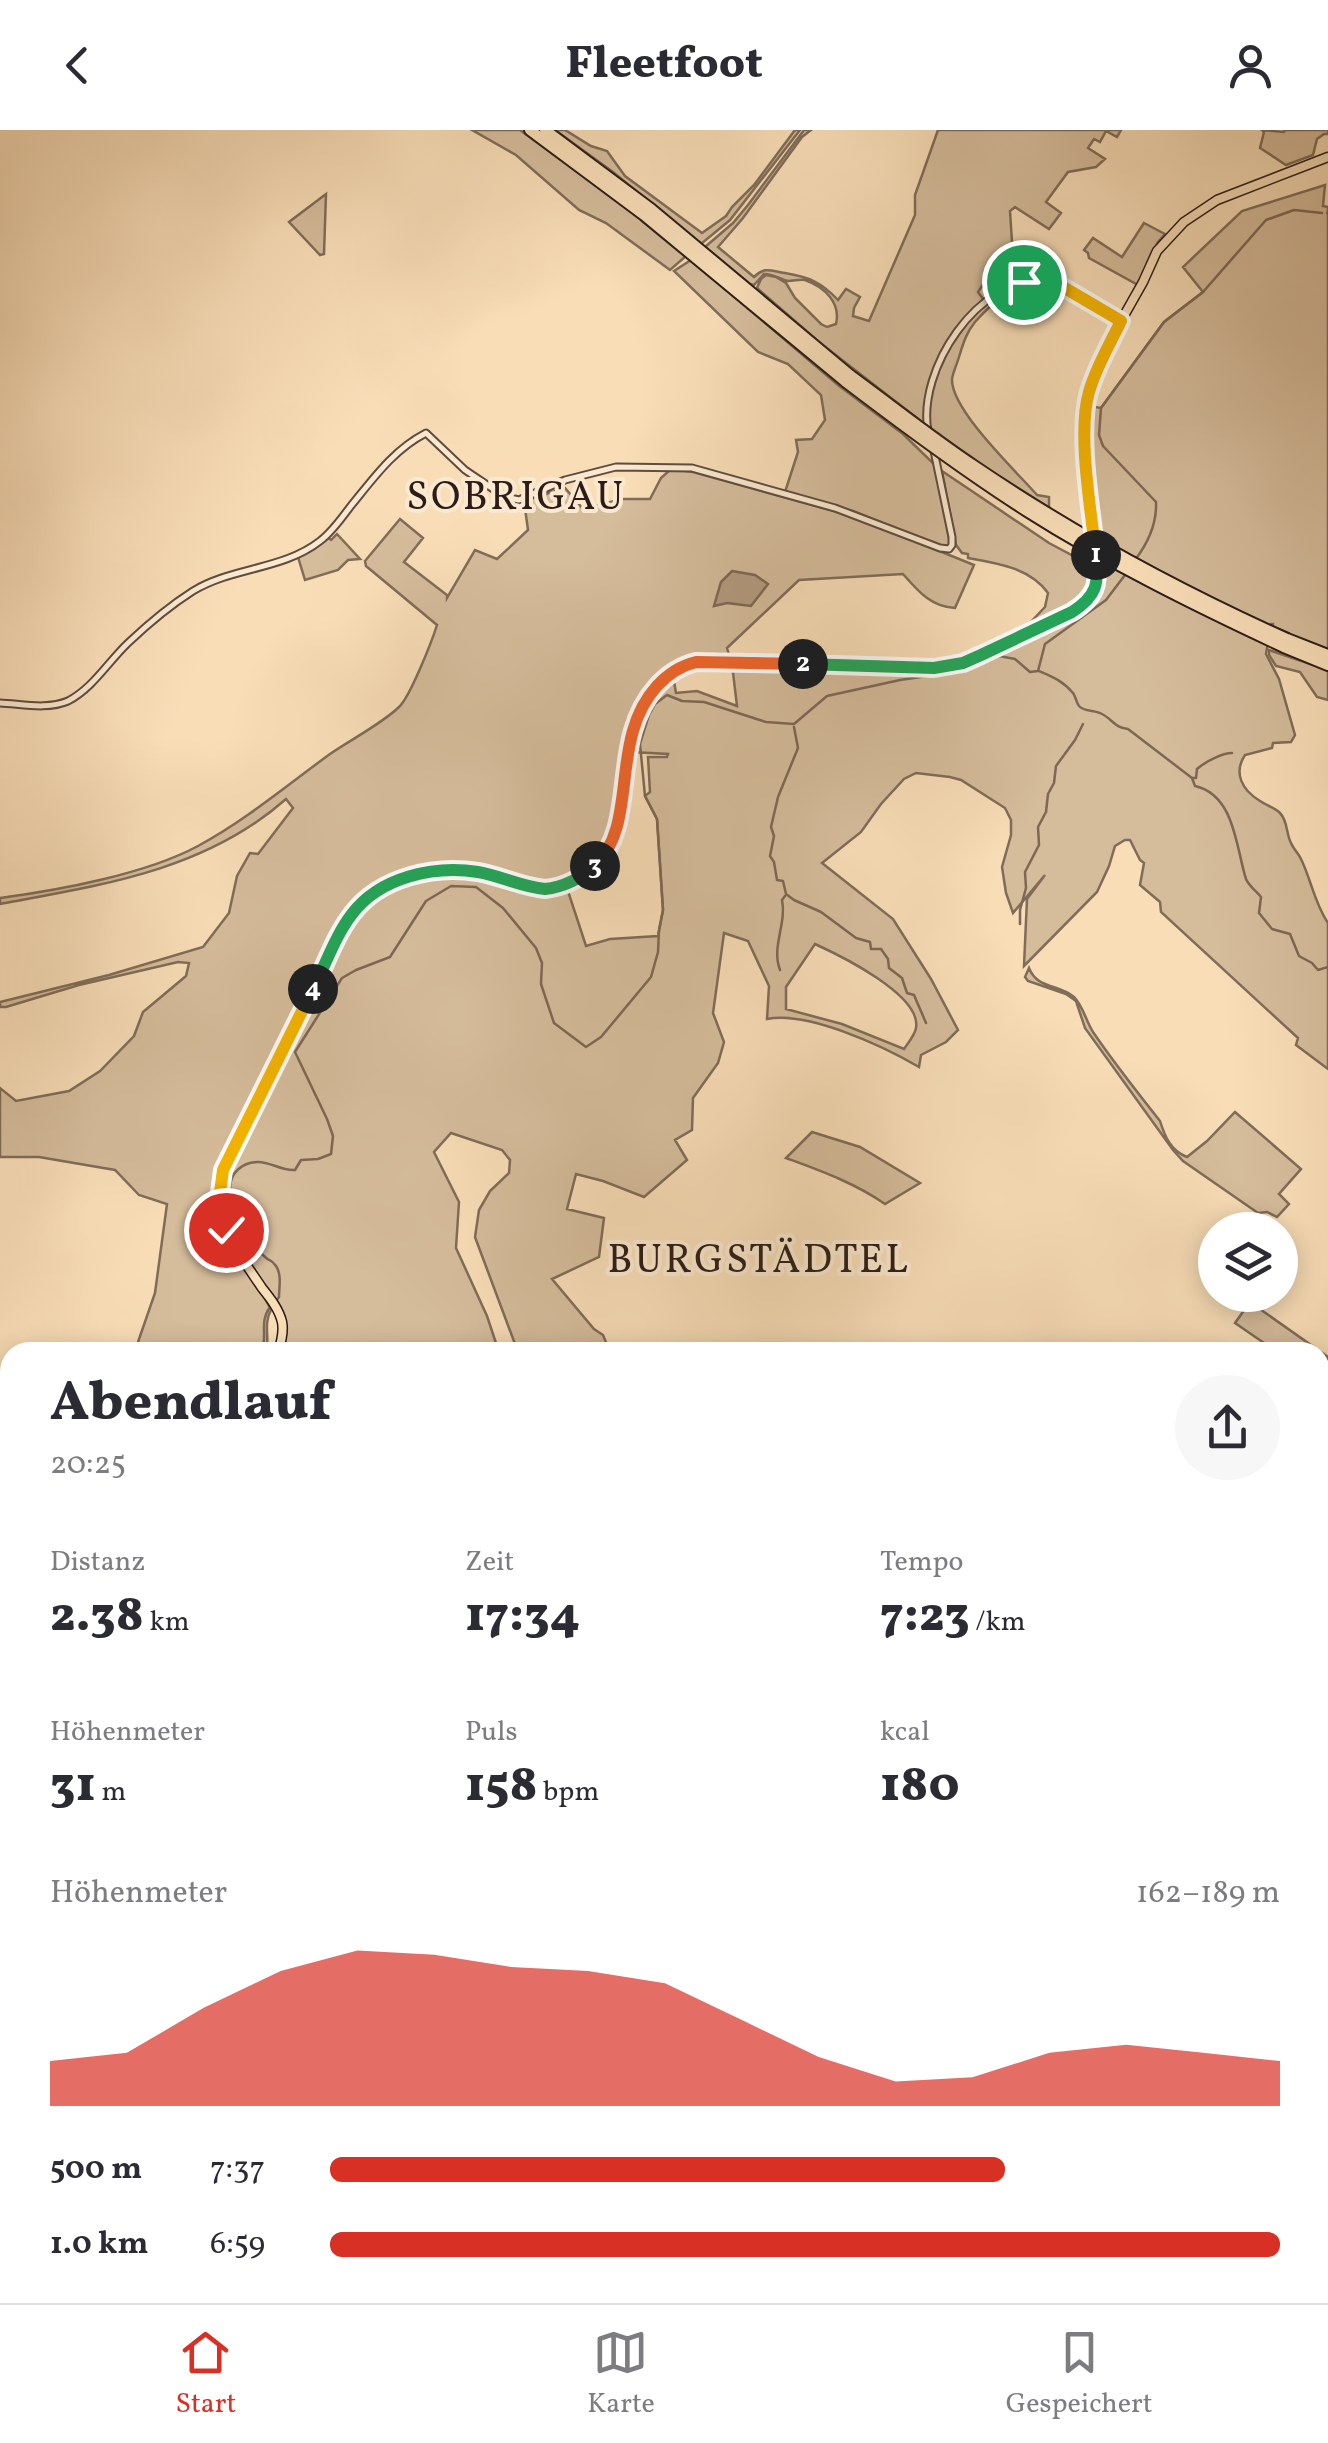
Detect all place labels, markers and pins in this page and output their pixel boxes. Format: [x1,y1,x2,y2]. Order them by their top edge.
pin [982,240,1067,325]
pin: 1 [1071,530,1121,580]
pin: 2 [778,639,828,689]
pin: 3 [570,841,620,891]
pin: 4 [288,964,338,1014]
pin [184,1188,269,1273]

